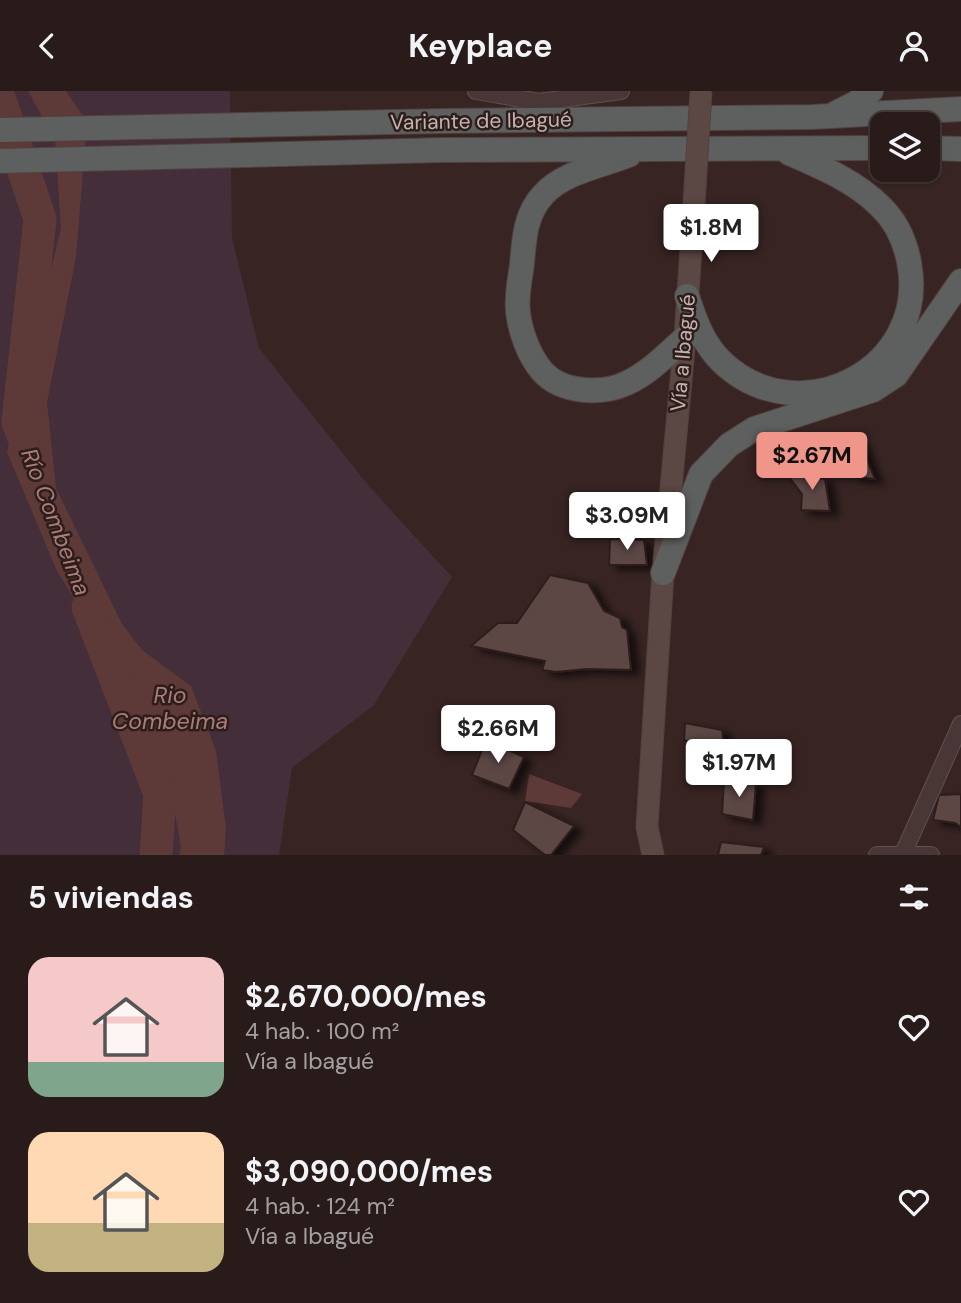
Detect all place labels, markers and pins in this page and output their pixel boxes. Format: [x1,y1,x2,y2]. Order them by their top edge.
pin: $1.8M [662,205,760,264]
pin: $2.67M [755,433,869,492]
pin: $3.09M [570,493,684,552]
pin: $2.66M [441,705,555,765]
pin: $1.97M [682,739,796,799]

